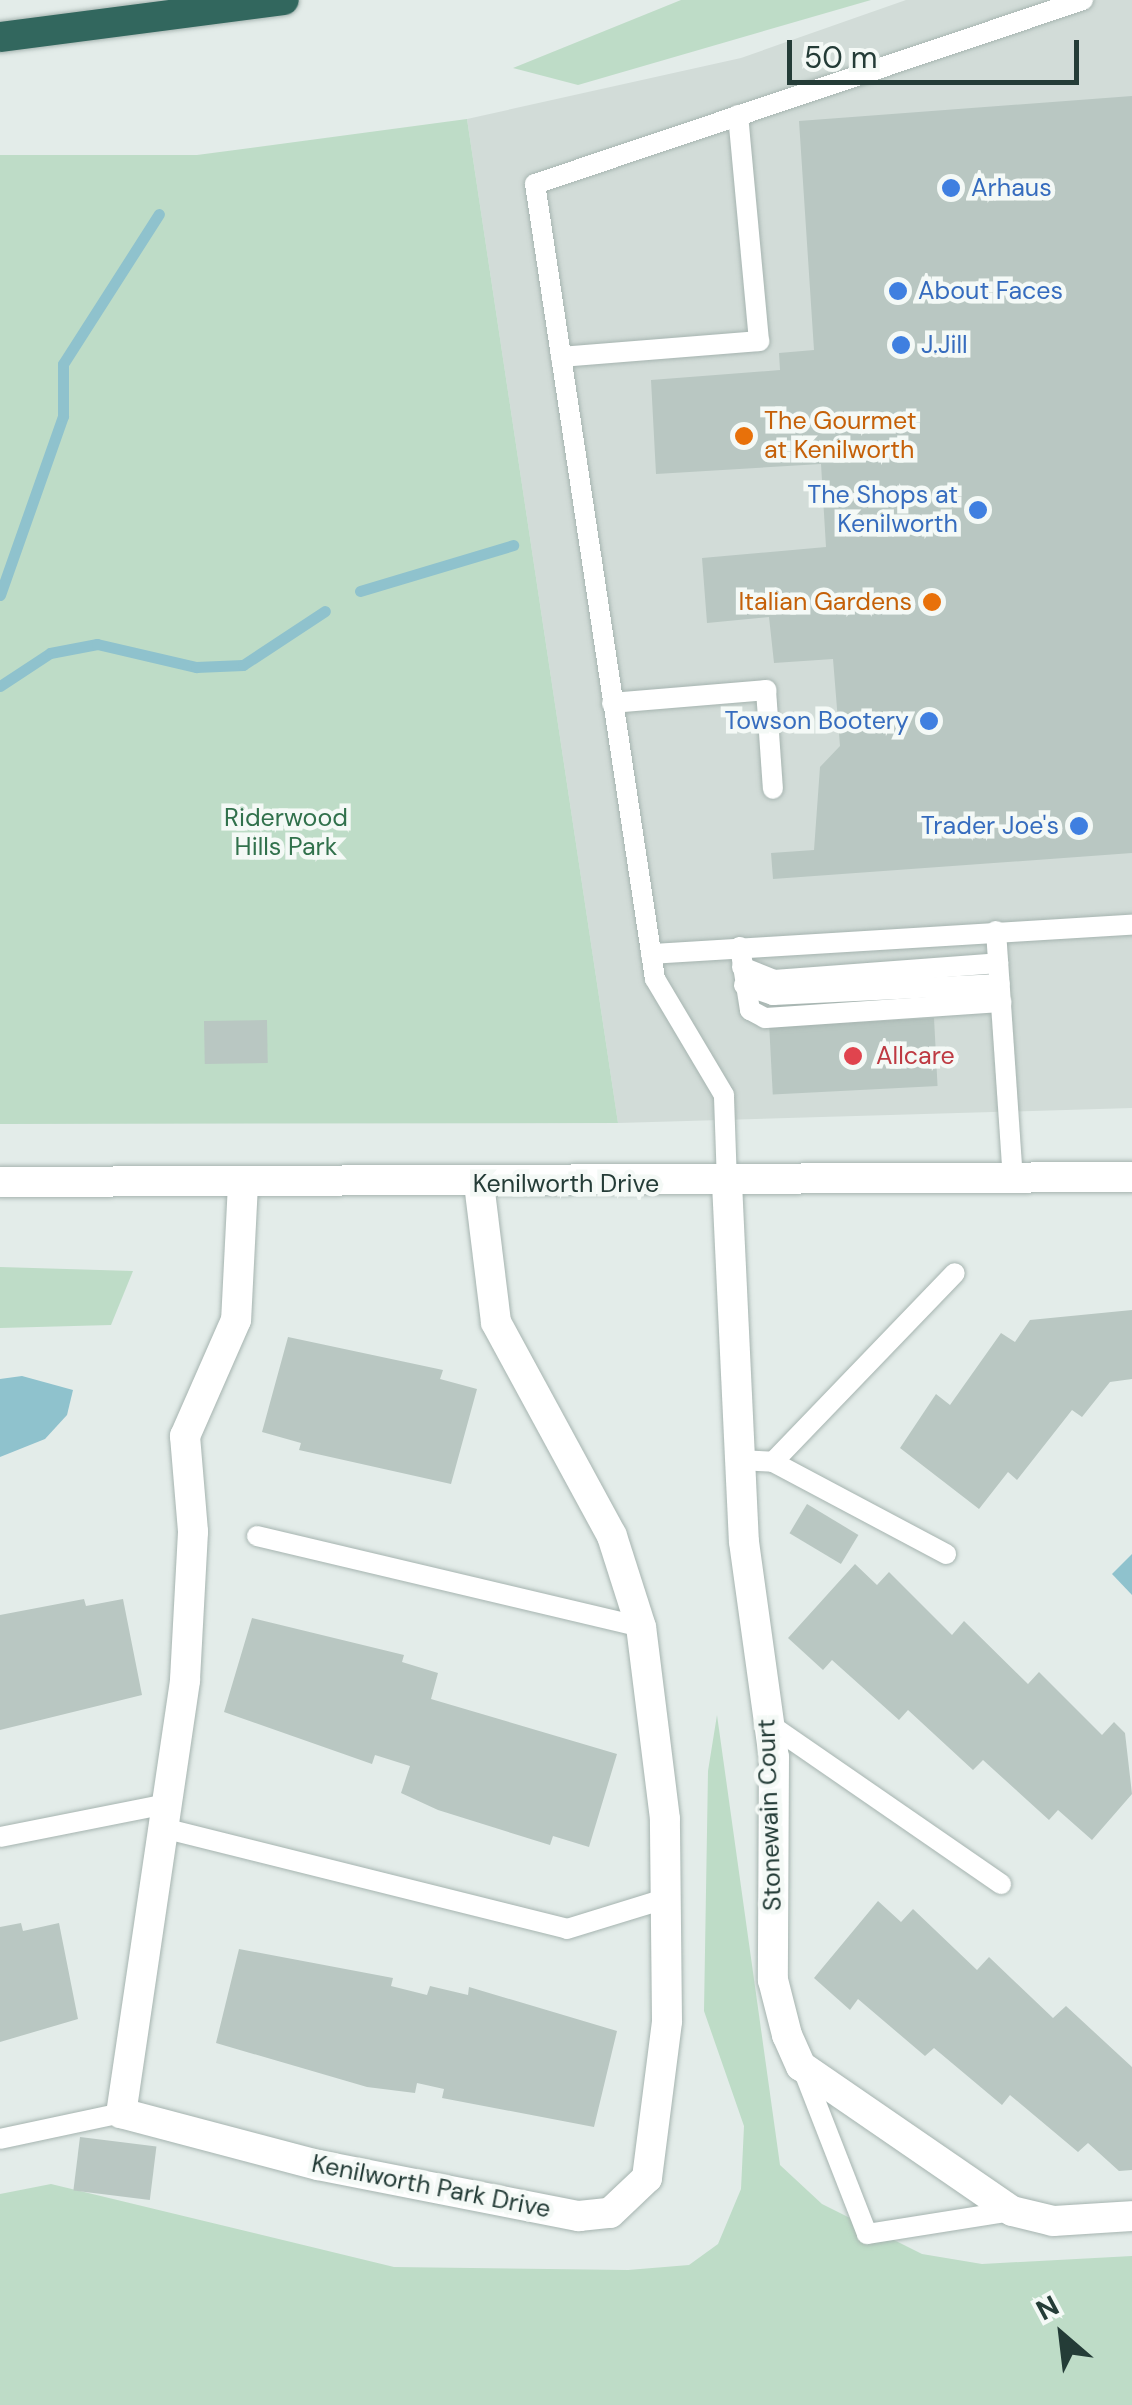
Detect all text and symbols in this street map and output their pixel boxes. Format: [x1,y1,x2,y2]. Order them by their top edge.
scale bar [792,20,1084,82]
text: 50 m [804,38,878,77]
place label: Arhaus [971,173,1052,203]
marker: Arhaus [940,177,962,199]
place label: About Faces [918,276,1063,306]
marker: About Faces [887,280,909,302]
place label: J.Jill [921,330,968,360]
marker: J.Jill [890,334,912,356]
place label: The Gourmet at Kenilworth [764,407,916,466]
marker: The Gourmet at Kenilworth [733,425,755,447]
place label: The Shops at Kenilworth [807,481,958,540]
marker: The Shops at Kenilworth [967,499,989,521]
place label: Italian Gardens [738,587,912,617]
marker: Italian Gardens [921,591,943,613]
place label: Towson Bootery [724,706,909,736]
marker: Towson Bootery [918,710,940,732]
park label: Riderwood Hills Park [224,804,348,863]
place label: Trader Joe's [921,811,1059,841]
marker: Trader Joe's [1068,815,1090,837]
place label: Allcare [876,1041,955,1071]
marker: Allcare [840,1043,866,1069]
street label: Kenilworth Drive [473,1169,659,1199]
street label: Stonewain Court [752,1718,788,1912]
street label: Kenilworth Park Drive [309,2149,553,2225]
north arrow [1012,2285,1112,2385]
text: N [1030,2287,1065,2329]

